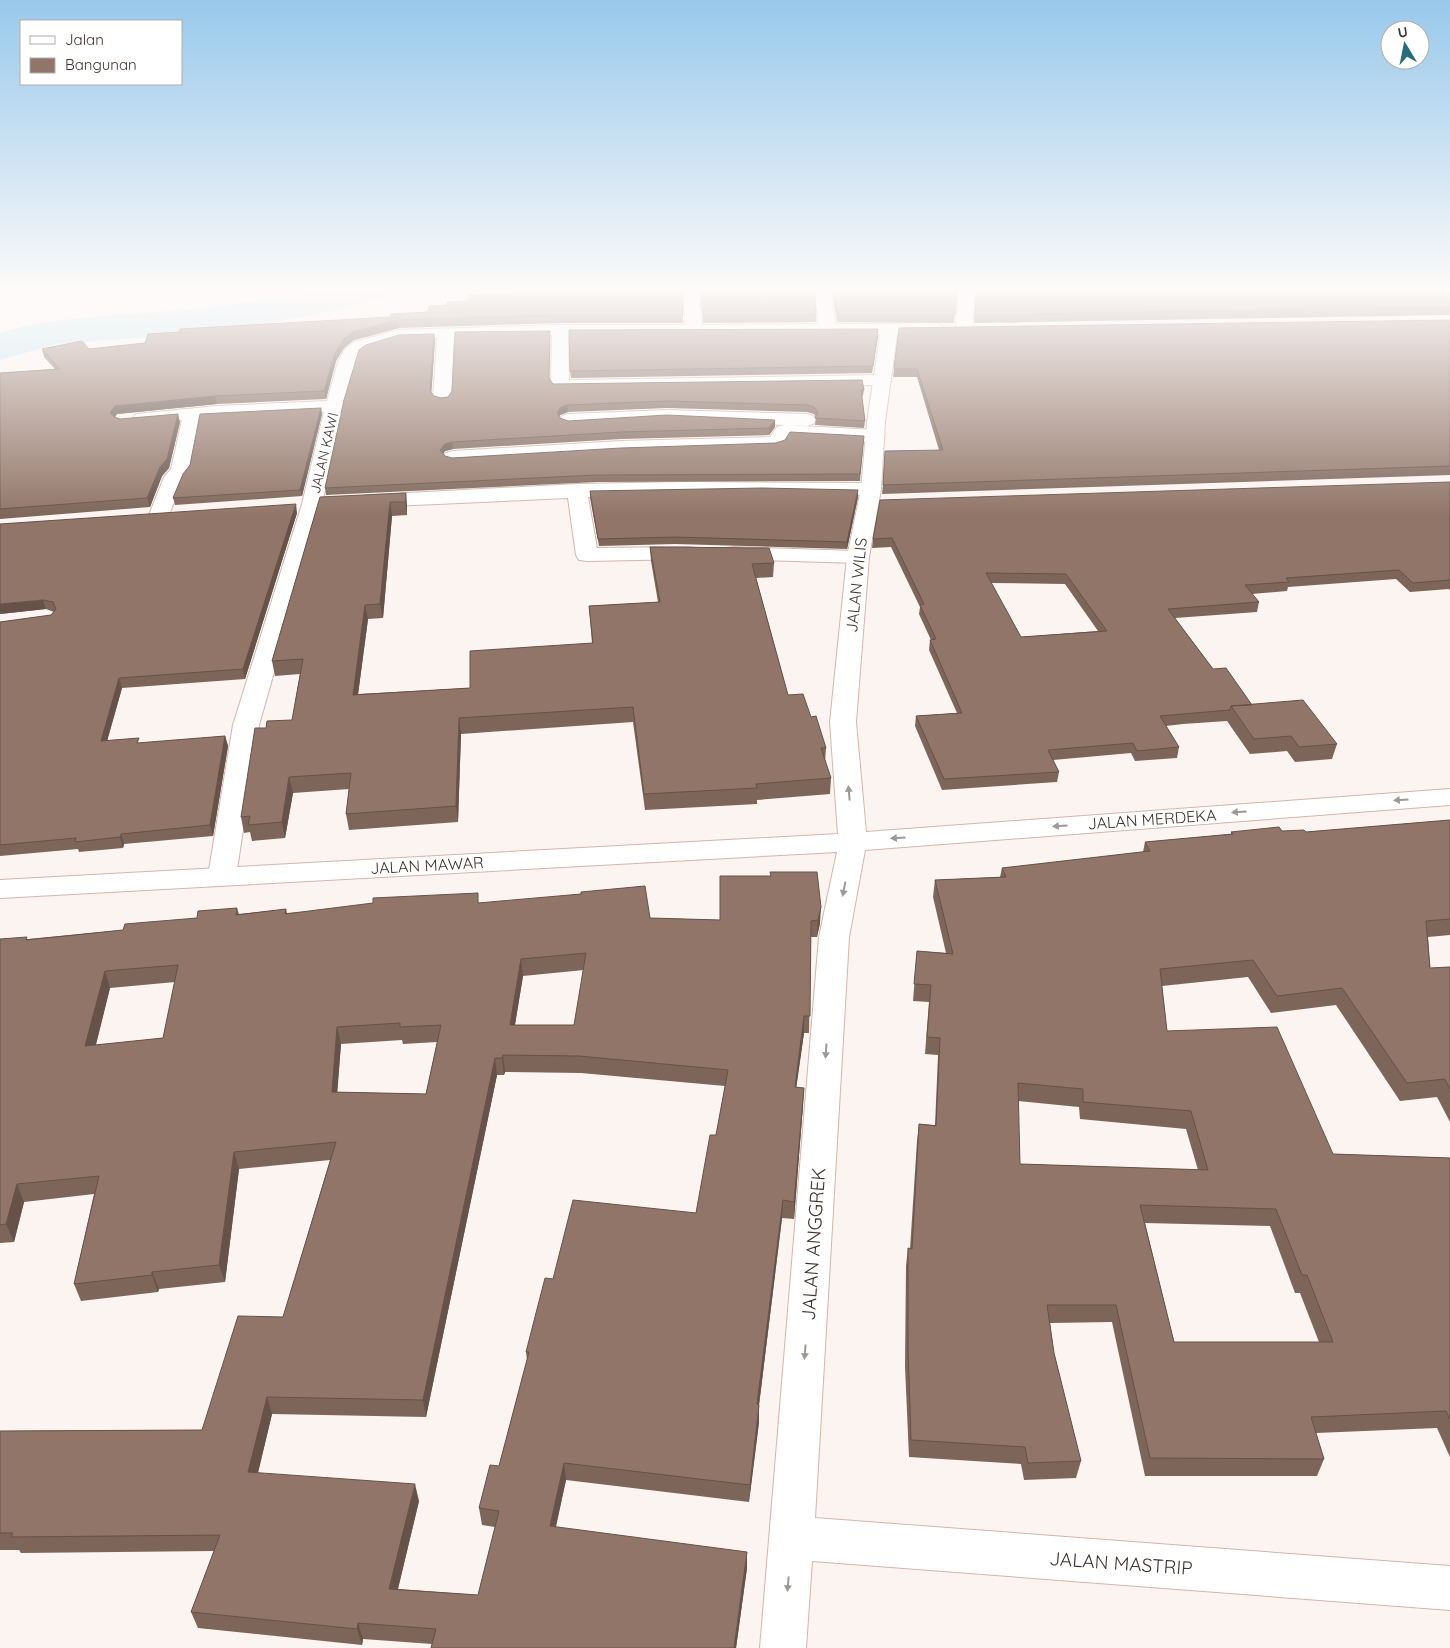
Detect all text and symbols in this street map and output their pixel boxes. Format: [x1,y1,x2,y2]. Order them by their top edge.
legend [20,20,182,85]
north arrow [1380,20,1430,70]
text: U [1396,22,1409,42]
text: Jalan [65,30,104,49]
text: Bangunan [65,55,137,74]
street label: JALAN KAWI [306,411,342,495]
street label: JALAN WILIS [841,537,871,633]
one-way arrow [845,785,853,801]
one-way arrow [1393,797,1409,805]
street label: JALAN MERDEKA [1087,805,1217,833]
one-way arrow [1231,809,1247,817]
one-way arrow [1052,822,1068,830]
one-way arrow [890,835,906,843]
street label: JALAN MAWAR [370,852,484,878]
one-way arrow [839,882,847,898]
one-way arrow [822,1043,830,1059]
street label: JALAN ANGGREK [796,1167,830,1321]
one-way arrow [801,1345,809,1361]
street label: JALAN MASTRIP [1049,1546,1193,1580]
one-way arrow [784,1577,792,1593]

